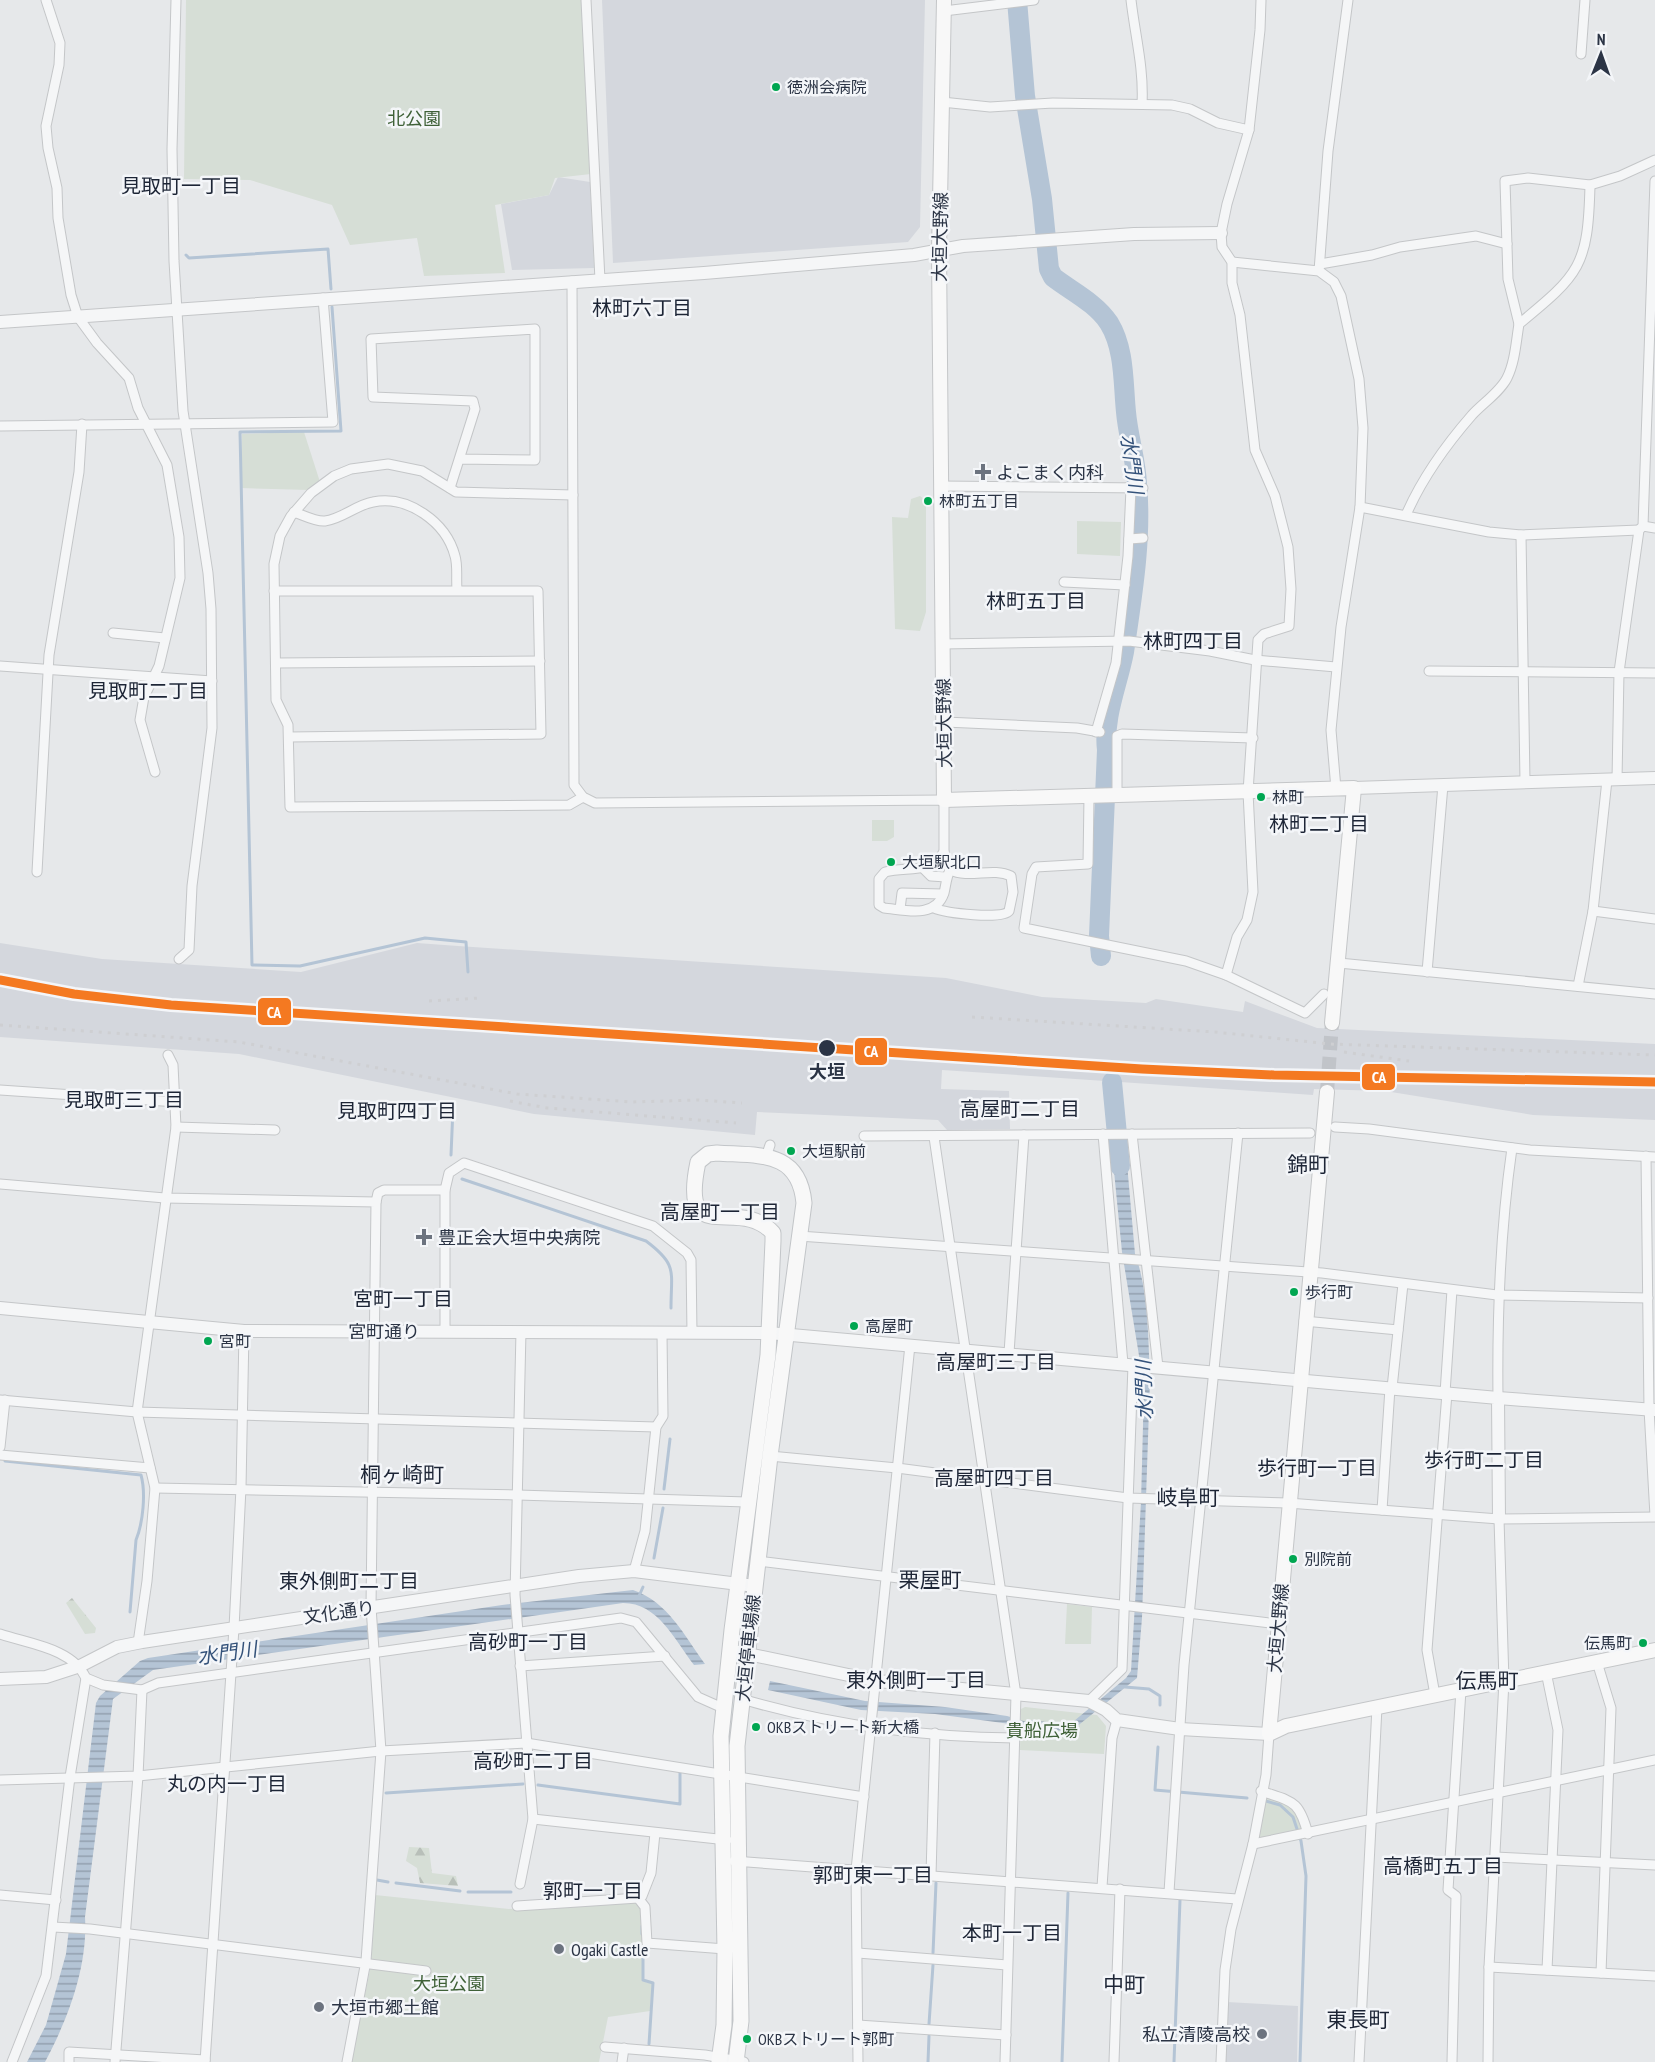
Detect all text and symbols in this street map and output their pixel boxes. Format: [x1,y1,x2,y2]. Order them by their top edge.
north arrow [1571,24,1631,84]
text: N [1597,29,1606,49]
place label: 徳洲会病院 [787,77,867,97]
marker: 徳洲会病院 [770,81,782,93]
park label: 北公園 [387,107,441,130]
district label: 見取町一丁目 [121,173,241,199]
street label: 大垣大野線 [928,192,952,282]
district label: 林町六丁目 [592,295,692,321]
water label: 水門川 [1115,432,1149,497]
place label: よこまく内科 [996,461,1104,484]
marker: よこまく内科 [974,463,992,481]
place label: 林町五丁目 [939,491,1019,511]
marker: 林町五丁目 [922,495,934,507]
district label: 林町五丁目 [986,588,1086,614]
district label: 林町四丁目 [1143,628,1243,654]
district label: 見取町二丁目 [88,678,208,704]
street label: 大垣大野線 [932,678,956,768]
place label: 林町 [1272,787,1304,807]
marker: 林町 [1255,791,1267,803]
district label: 林町二丁目 [1269,811,1369,837]
place label: 大垣駅北口 [902,852,982,872]
marker: 大垣駅北口 [885,856,897,868]
line badge: CA [257,997,292,1026]
text: CA [267,1002,282,1022]
line badge: CA [854,1037,888,1066]
marker: 大垣 [817,1038,837,1058]
text: CA [864,1041,879,1061]
place label: 大垣 [809,1060,845,1083]
line badge: CA [1361,1063,1396,1091]
text: CA [1372,1067,1387,1087]
district label: 見取町三丁目 [64,1087,184,1113]
district label: 高屋町二丁目 [960,1096,1080,1122]
district label: 見取町四丁目 [337,1098,457,1124]
place label: 大垣駅前 [802,1141,866,1161]
marker: 大垣駅前 [785,1145,797,1157]
district label: 錦町 [1287,1151,1329,1178]
district label: 高屋町一丁目 [660,1199,780,1225]
place label: 豊正会大垣中央病院 [438,1226,600,1249]
marker: 豊正会大垣中央病院 [415,1228,433,1246]
place label: 歩行町 [1305,1282,1353,1302]
district label: 宮町一丁目 [353,1286,453,1312]
marker: 歩行町 [1288,1286,1300,1298]
place label: 高屋町 [865,1316,913,1336]
street label: 宮町通り [348,1320,420,1343]
marker: 高屋町 [848,1320,860,1332]
place label: 宮町 [219,1331,251,1351]
marker: 宮町 [202,1335,214,1347]
district label: 高屋町三丁目 [936,1349,1056,1375]
water label: 水門川 [1130,1358,1158,1420]
district label: 歩行町二丁目 [1424,1447,1544,1473]
district label: 歩行町一丁目 [1257,1455,1377,1481]
district label: 桐ヶ崎町 [360,1461,444,1488]
district label: 高屋町四丁目 [934,1465,1054,1491]
district label: 岐阜町 [1157,1484,1220,1511]
place label: 別院前 [1304,1549,1352,1569]
marker: 別院前 [1287,1553,1299,1565]
district label: 栗屋町 [899,1566,962,1593]
district label: 東外側町二丁目 [279,1568,419,1594]
street label: 大垣大野線 [1263,1582,1293,1674]
street label: 大垣停車場線 [731,1593,765,1703]
street label: 文化通り [302,1596,376,1628]
district label: 高砂町一丁目 [468,1629,588,1655]
place label: 伝馬町 [1584,1633,1632,1653]
water label: 水門川 [195,1636,260,1670]
marker: 伝馬町 [1637,1637,1649,1649]
district label: 東外側町一丁目 [846,1667,986,1693]
district label: 伝馬町 [1456,1667,1519,1694]
place label: OKBストリート新大橋 [767,1717,919,1737]
park label: 貴船広場 [1006,1719,1078,1742]
marker: OKBストリート新大橋 [750,1721,762,1733]
district label: 高砂町二丁目 [473,1748,593,1774]
district label: 丸の内一丁目 [167,1771,287,1797]
district label: 高橋町五丁目 [1383,1853,1503,1879]
district label: 郭町東一丁目 [813,1862,933,1888]
district label: 郭町一丁目 [543,1878,643,1904]
district label: 本町一丁目 [962,1920,1062,1946]
place label: Ogaki Castle [571,1938,648,1961]
marker: Ogaki Castle [552,1942,566,1956]
district label: 中町 [1103,1971,1145,1998]
park label: 大垣公園 [413,1972,485,1995]
place label: 大垣市郷土館 [331,1996,439,2019]
marker: 大垣市郷土館 [312,2000,326,2014]
district label: 東長町 [1327,2006,1390,2033]
place label: 私立清陵高校 [1142,2023,1250,2046]
marker: 私立清陵高校 [1255,2027,1269,2041]
place label: OKBストリート郭町 [758,2029,894,2049]
marker: OKBストリート郭町 [741,2033,753,2045]

